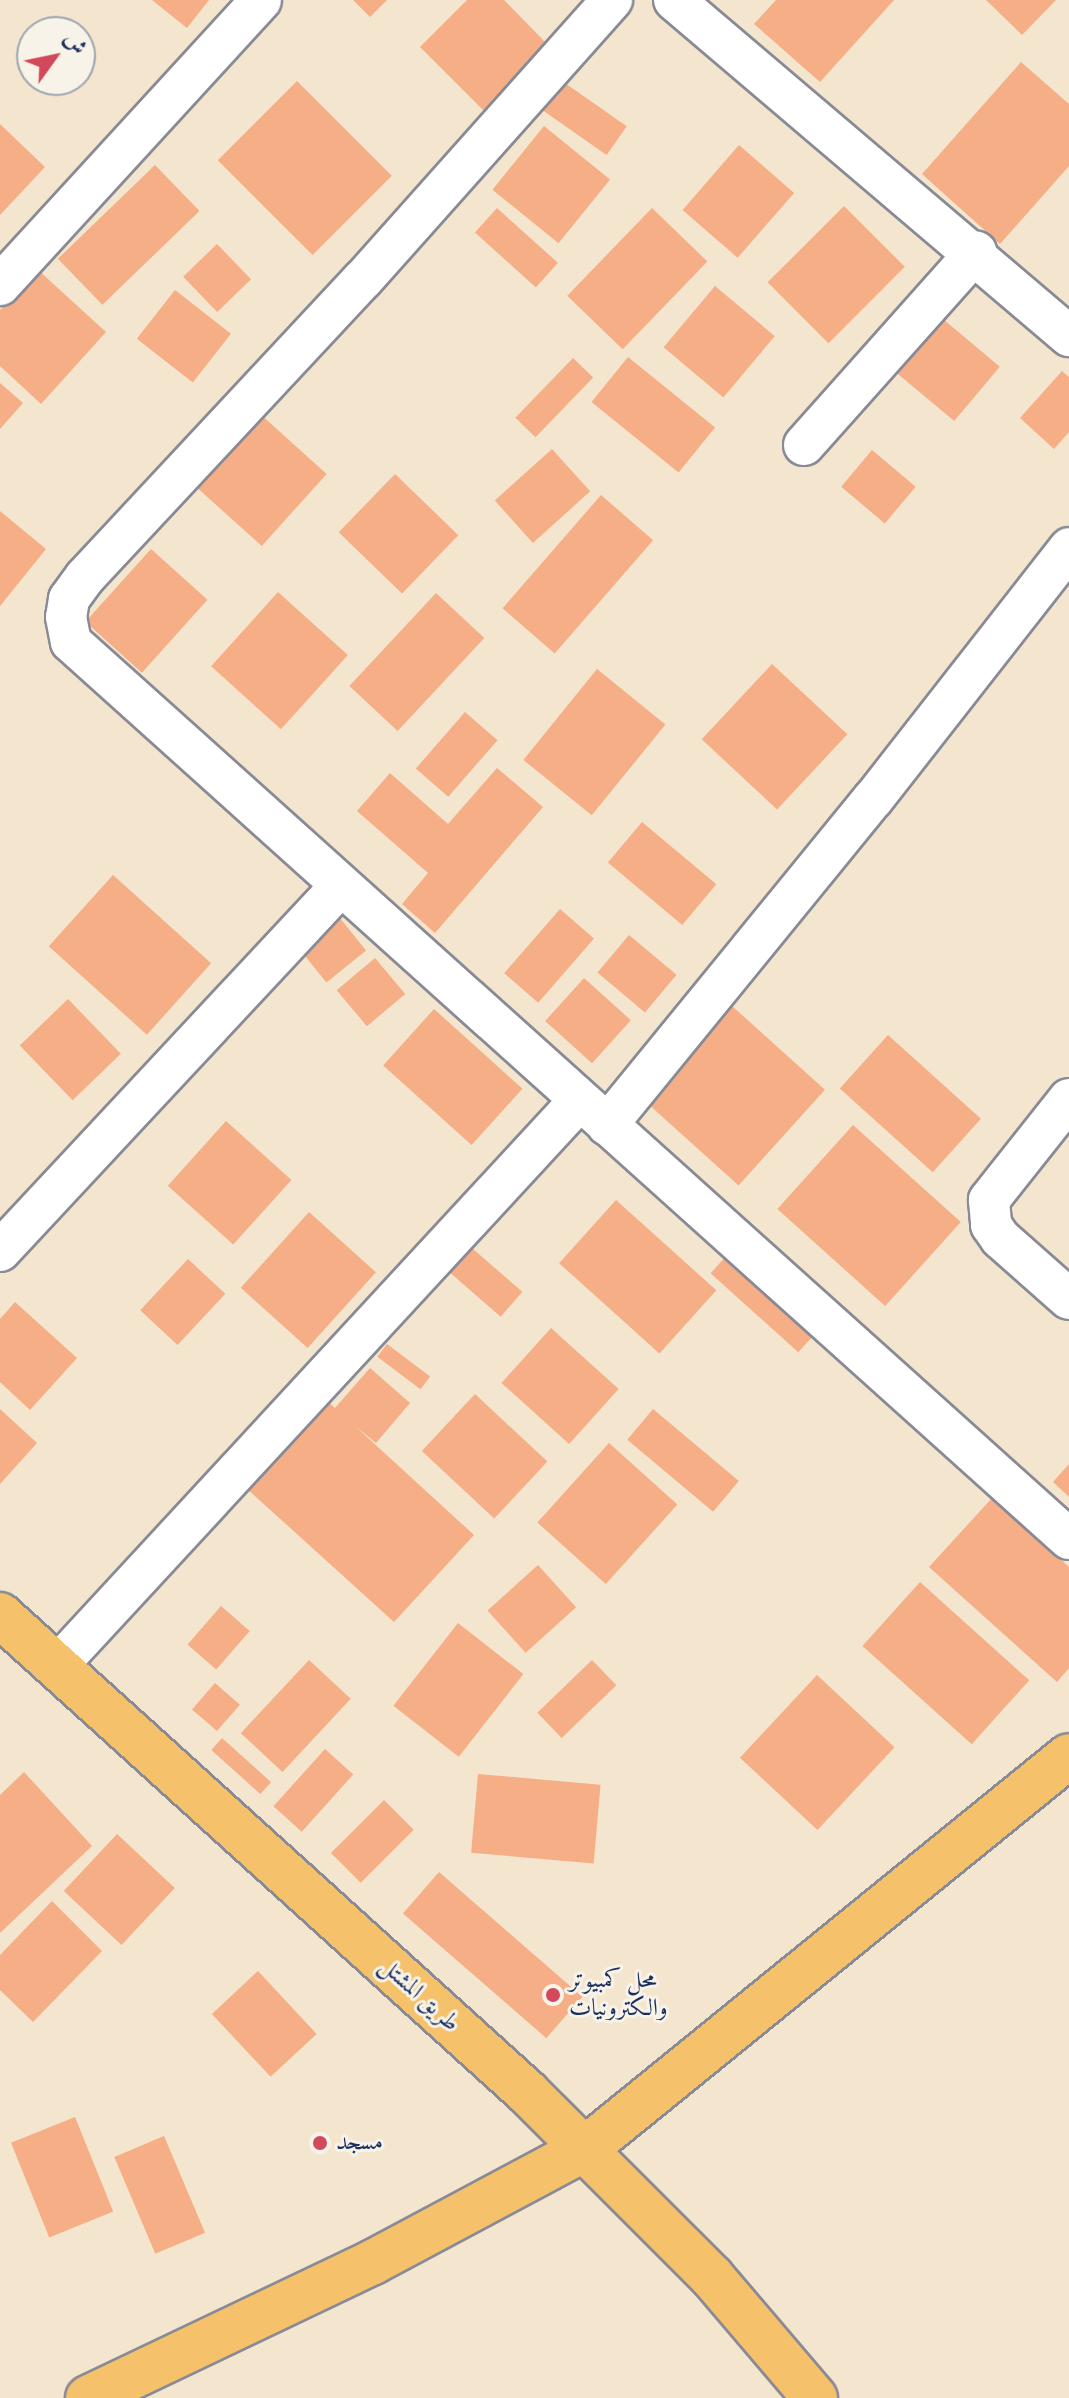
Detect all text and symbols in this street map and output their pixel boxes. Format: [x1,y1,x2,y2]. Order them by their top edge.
north arrow [16,16,96,96]
text: ش [58,27,92,60]
street label: طريق المشتل [373,1952,465,2038]
place label: محل كمبيوتر والكترونيات [569,1967,668,2023]
marker: محل كمبيوتر والكترونيات [544,1986,562,2004]
place label: مسجد [336,2129,383,2157]
marker: مسجد [311,2134,329,2152]

